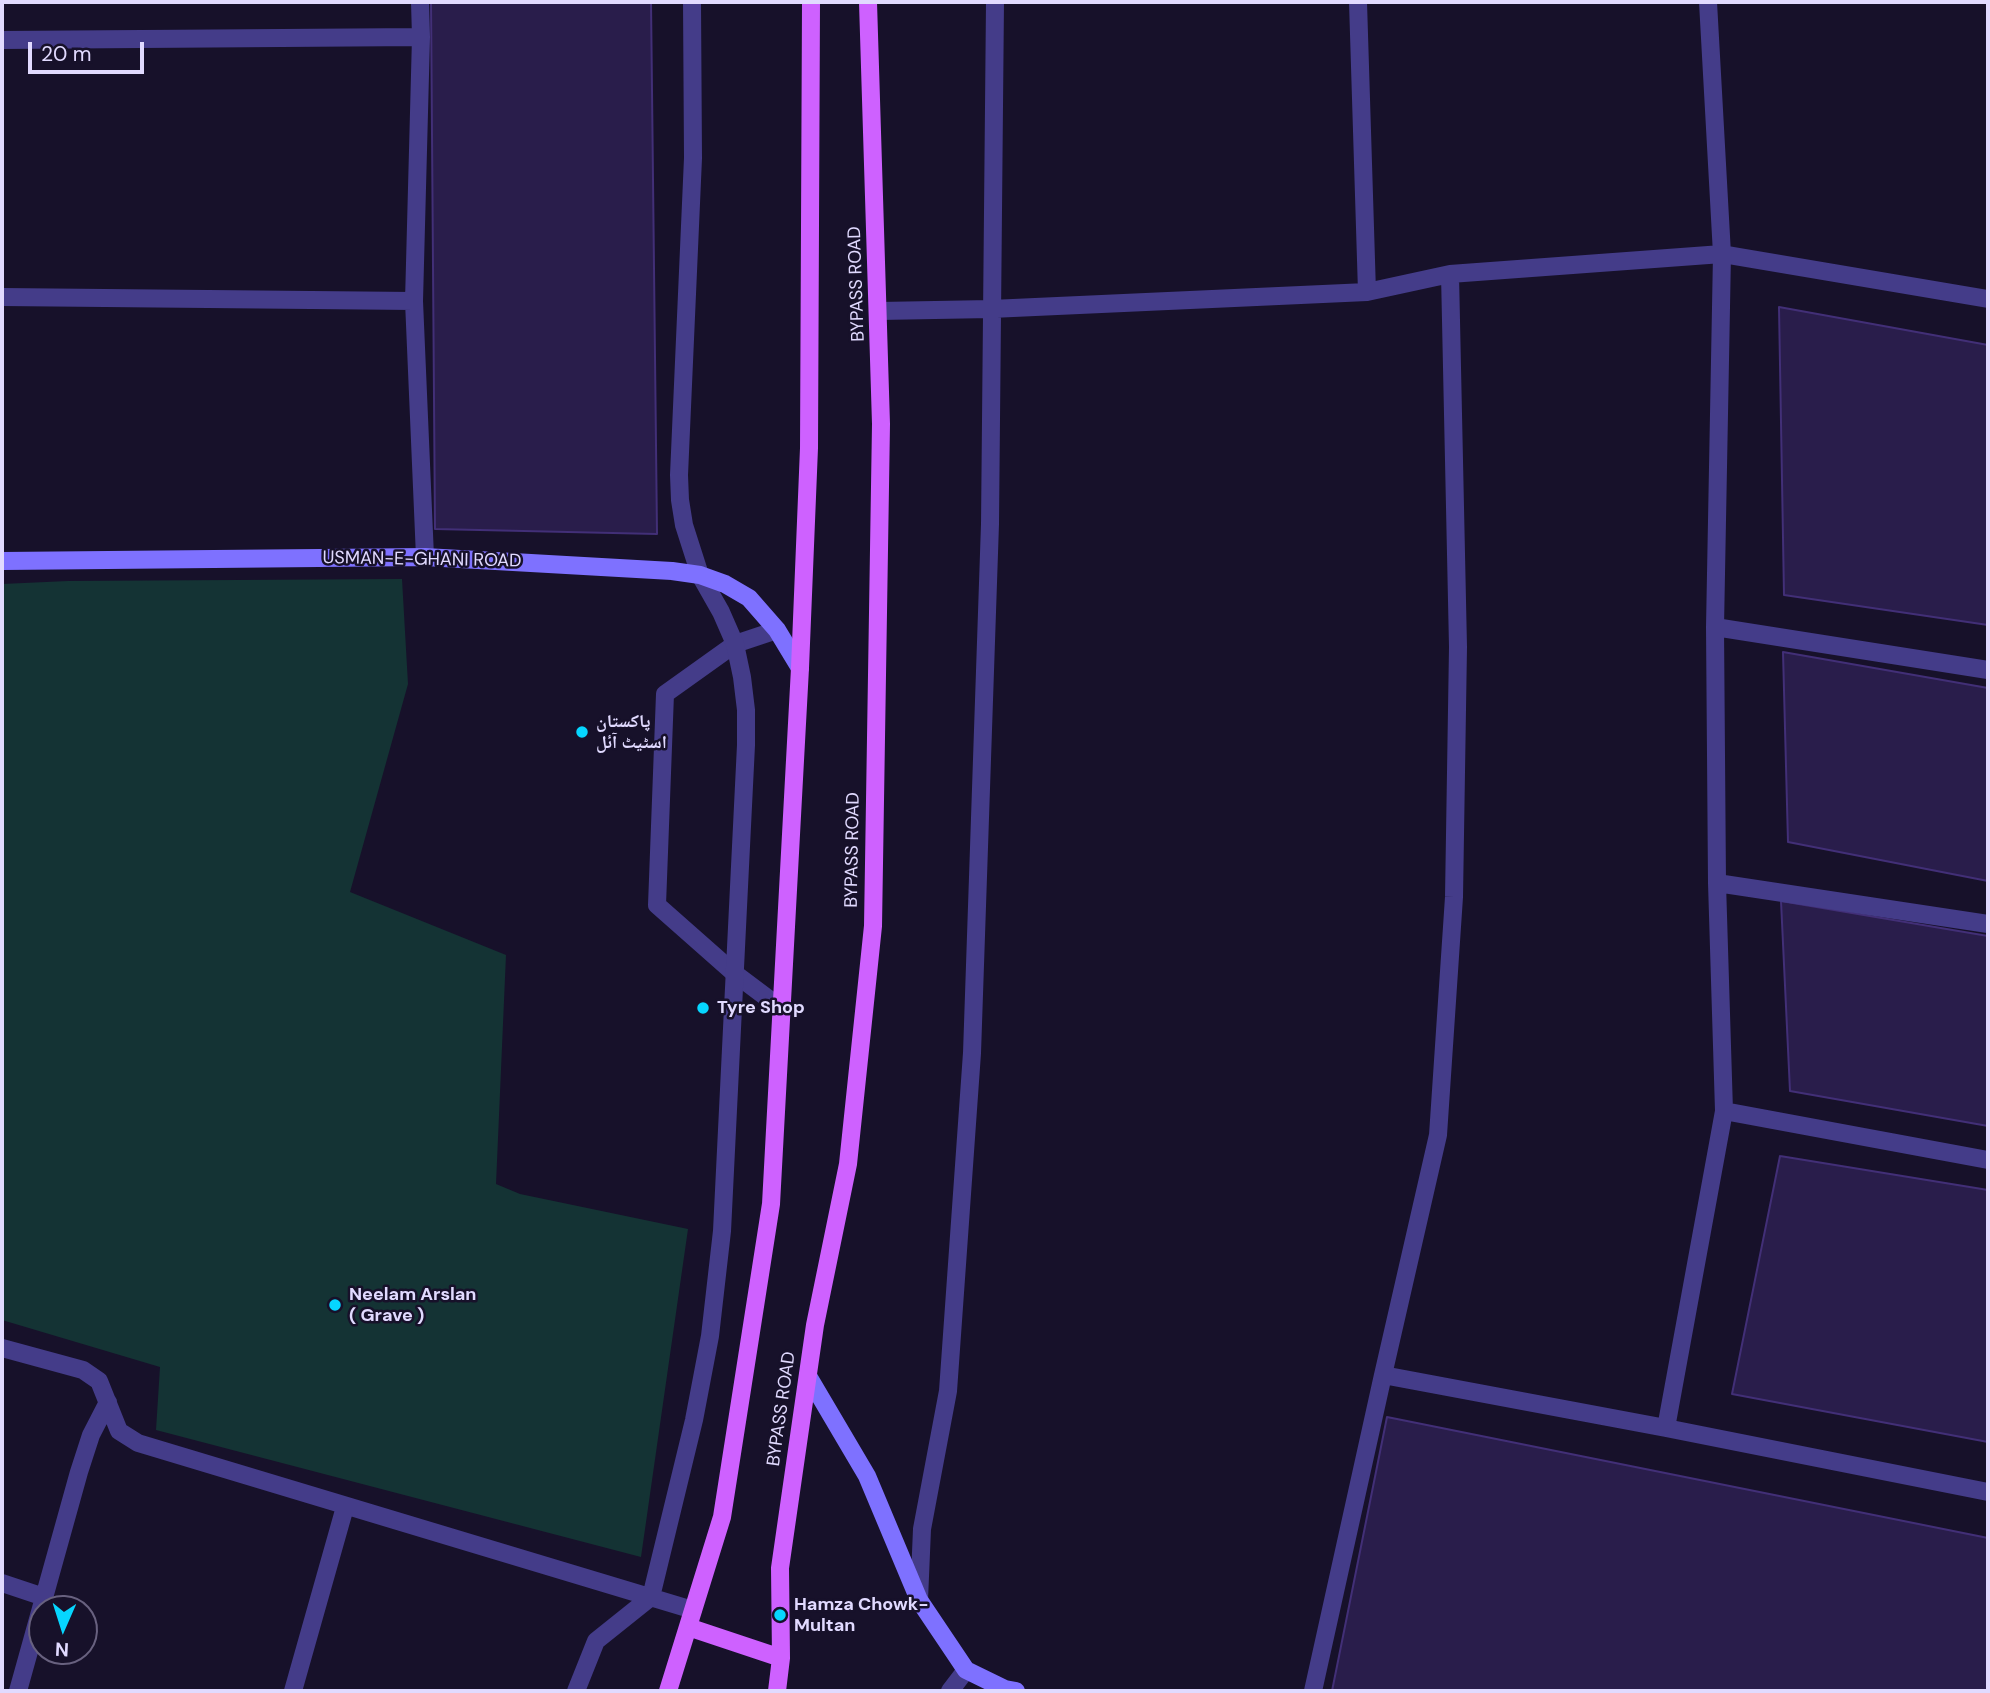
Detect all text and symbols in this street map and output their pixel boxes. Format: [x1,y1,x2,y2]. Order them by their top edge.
scale bar [32,28,147,72]
text: 20 m [41,40,92,68]
street label: BYPASS ROAD [844,226,870,342]
street label: USMAN-E-GHANI ROAD [322,547,522,573]
place label: پاکستان اسٹیٹ آئل [596,711,667,754]
marker: پاکستان اسٹیٹ آئل [574,724,590,740]
street label: BYPASS ROAD [841,792,865,908]
place label: Tyre Shop [717,997,805,1019]
marker: Tyre Shop [695,1000,711,1016]
place label: Neelam Arslan ( Grave ) [349,1284,476,1326]
marker: Neelam Arslan ( Grave ) [327,1297,343,1313]
street label: BYPASS ROAD [763,1350,801,1468]
place label: Hamza Chowk- Multan [794,1594,929,1636]
north arrow [28,1595,98,1665]
marker: Hamza Chowk- Multan [772,1607,788,1623]
text: N [54,1637,70,1662]

